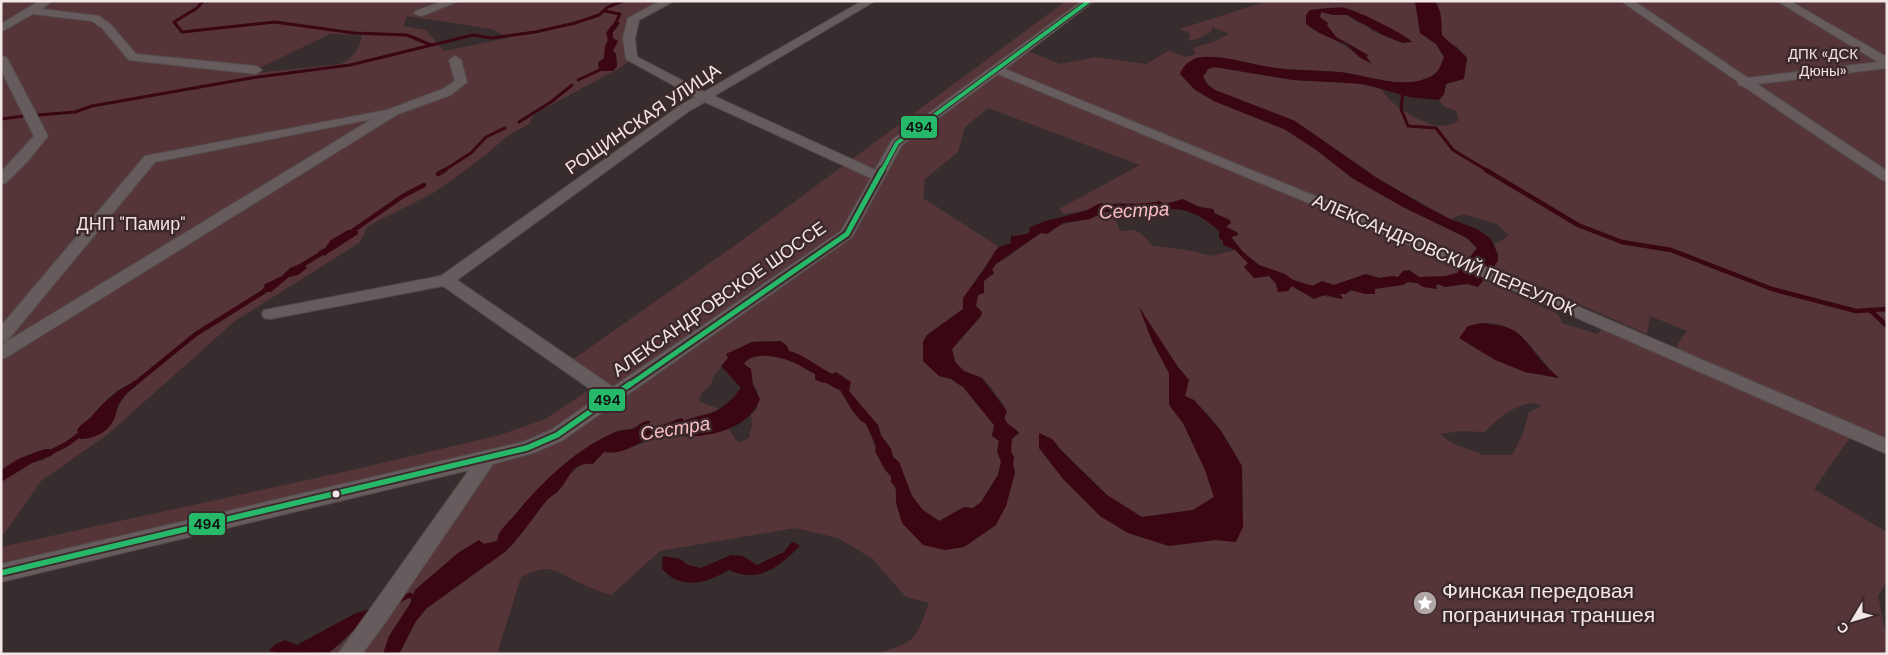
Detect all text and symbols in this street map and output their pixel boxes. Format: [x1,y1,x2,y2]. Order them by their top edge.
park label: ДПК «ДСК Дюны» [1788,44,1858,81]
street label: РОЩИНСКАЯ УЛИЦА [561,58,725,180]
line badge: 494 [900,115,938,139]
text: 494 [905,118,933,136]
street label: АЛЕКСАНДРОВСКИЙ ПЕРЕУЛОК [1309,189,1580,322]
water label: Сестра [1098,196,1170,225]
park label: ДНП "Памир" [77,212,185,236]
street label: АЛЕКСАНДРОВСКОЕ ШОССЕ [607,216,831,382]
line badge: 494 [588,388,626,412]
text: 494 [593,391,621,409]
water label: Сестра [638,411,712,446]
unlabelled marker [331,489,341,499]
line badge: 494 [188,512,226,536]
text: 494 [193,515,221,533]
place label: Финская передовая пограничная траншея [1442,577,1655,629]
place icon: Финская передовая пограничная траншея [1412,590,1438,616]
north arrow [1828,595,1878,645]
text: С [1833,618,1853,638]

